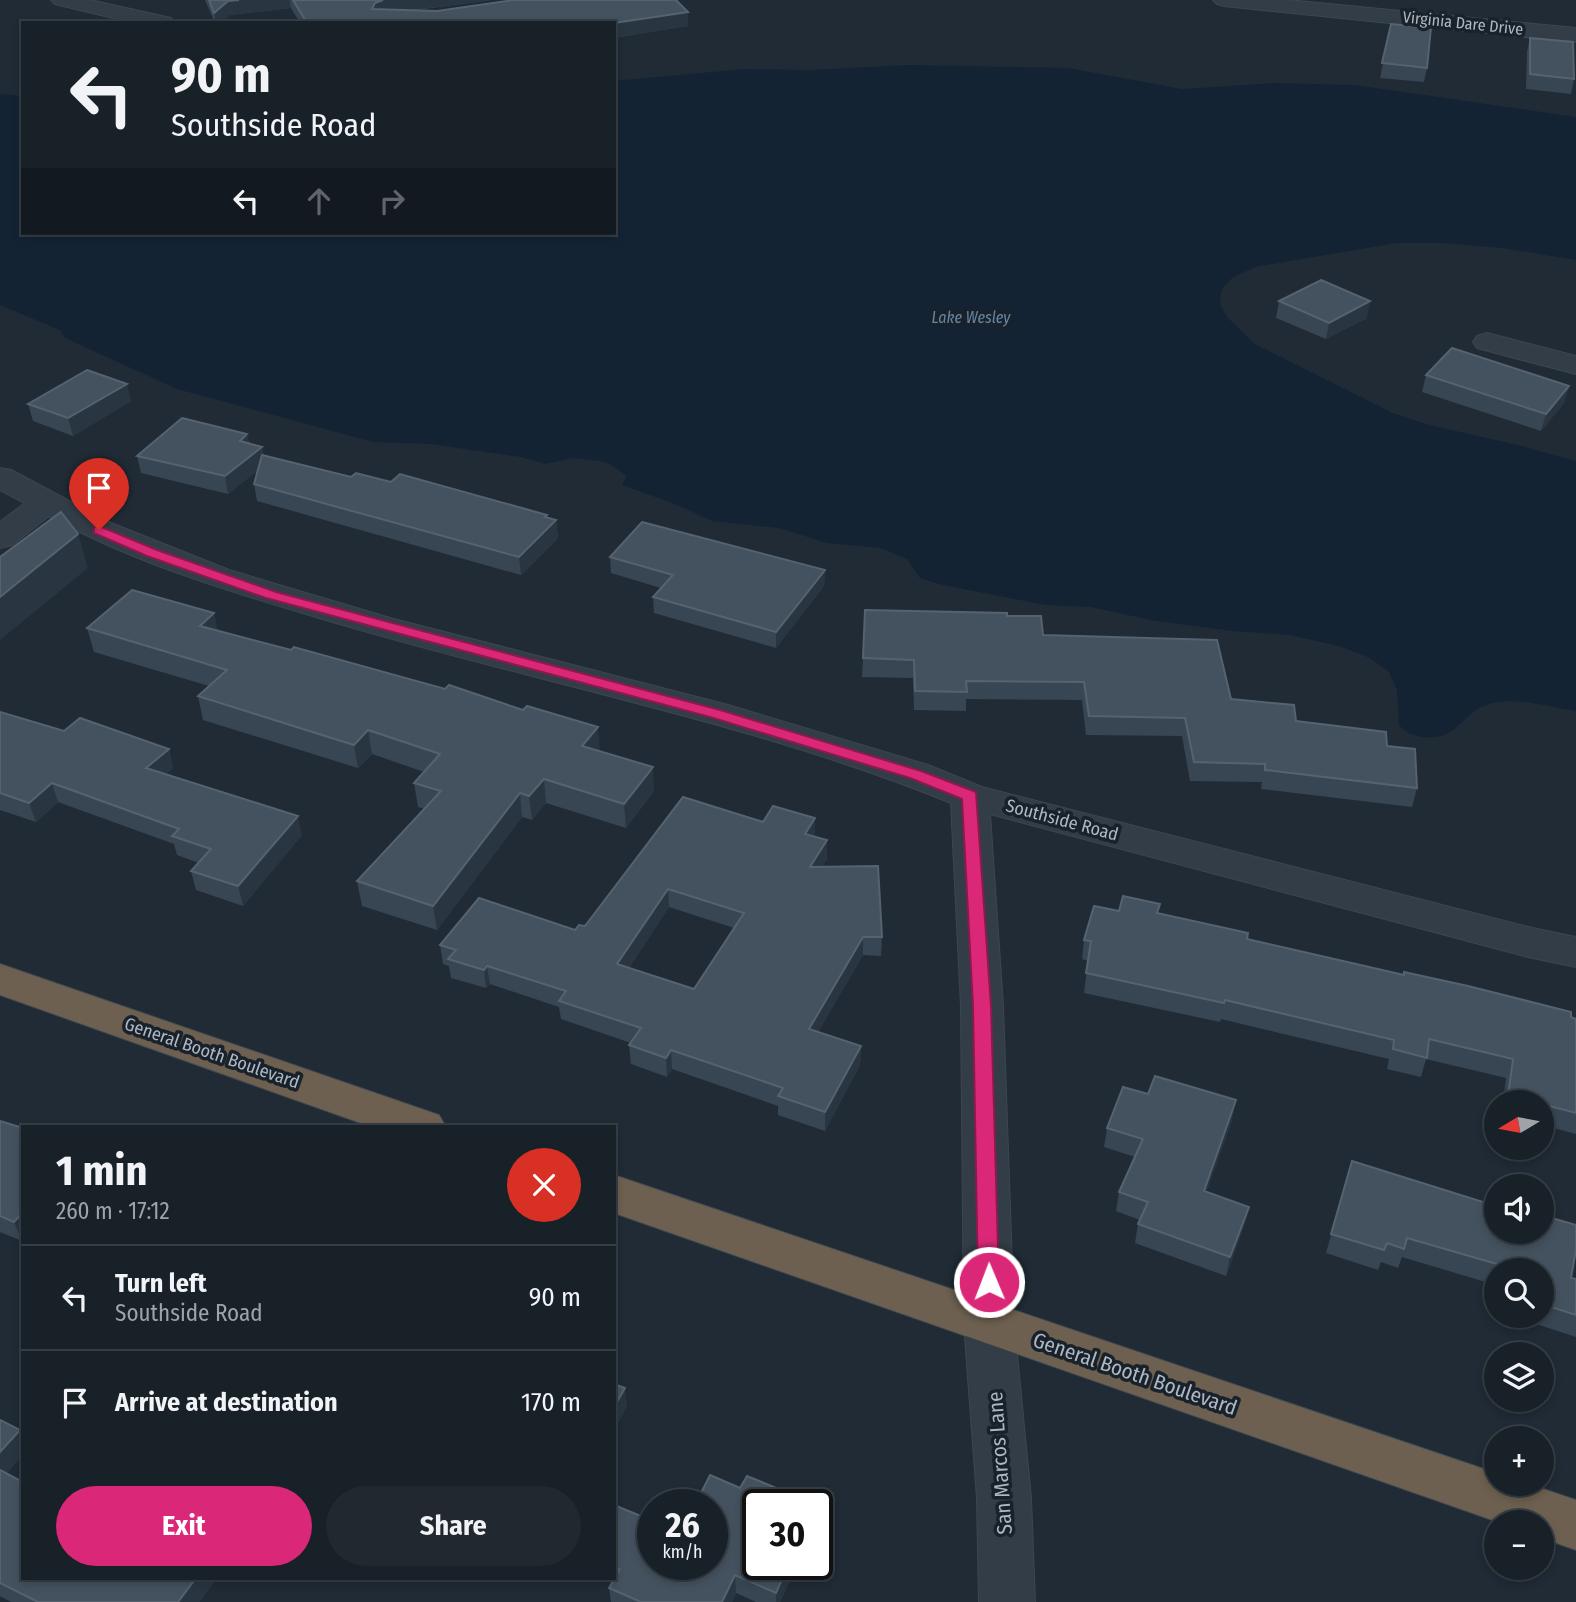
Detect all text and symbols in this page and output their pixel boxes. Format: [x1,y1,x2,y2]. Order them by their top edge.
street label: Virginia Dare Drive [1402,7,1524,39]
text: 90 m [171,46,271,105]
icon: left [56,49,147,140]
text: Southside Road [171,106,376,144]
icon: left [227,182,265,220]
icon: ahead [300,182,338,220]
icon: right [373,182,411,220]
water label: Lake Wesley [932,308,1011,327]
pin [69,458,129,530]
icon: arrive [80,469,118,507]
street label: Southside Road [1003,794,1121,846]
street label: General Booth Boulevard [122,1013,302,1093]
north arrow [1484,1090,1554,1160]
map controls [1484,1090,1554,1580]
text: 1 min [56,1146,147,1196]
button: close [507,1148,581,1222]
button: sound [1484,1174,1554,1244]
text: 260 m · 17:12 [56,1197,170,1225]
position arrow [952,1245,1026,1319]
button: search [1484,1258,1554,1328]
text: Turn left [115,1268,207,1299]
icon: left [56,1279,94,1317]
text: 90 m [529,1282,581,1313]
text: Southside Road [115,1299,263,1327]
street label: General Booth Boulevard [1030,1327,1240,1421]
button: layers [1484,1342,1554,1412]
icon: arrive [56,1384,94,1422]
text: Arrive at destination [115,1387,338,1418]
text: 170 m [521,1387,581,1418]
street label: San Marcos Lane [982,1391,1018,1535]
button: + [1484,1426,1554,1496]
button: Exit [56,1486,312,1566]
button: Share [326,1486,581,1566]
speed limit sign: 30 [742,1489,833,1580]
text: 26 [665,1504,700,1546]
button: − [1484,1510,1554,1580]
text: km/h [662,1541,703,1563]

